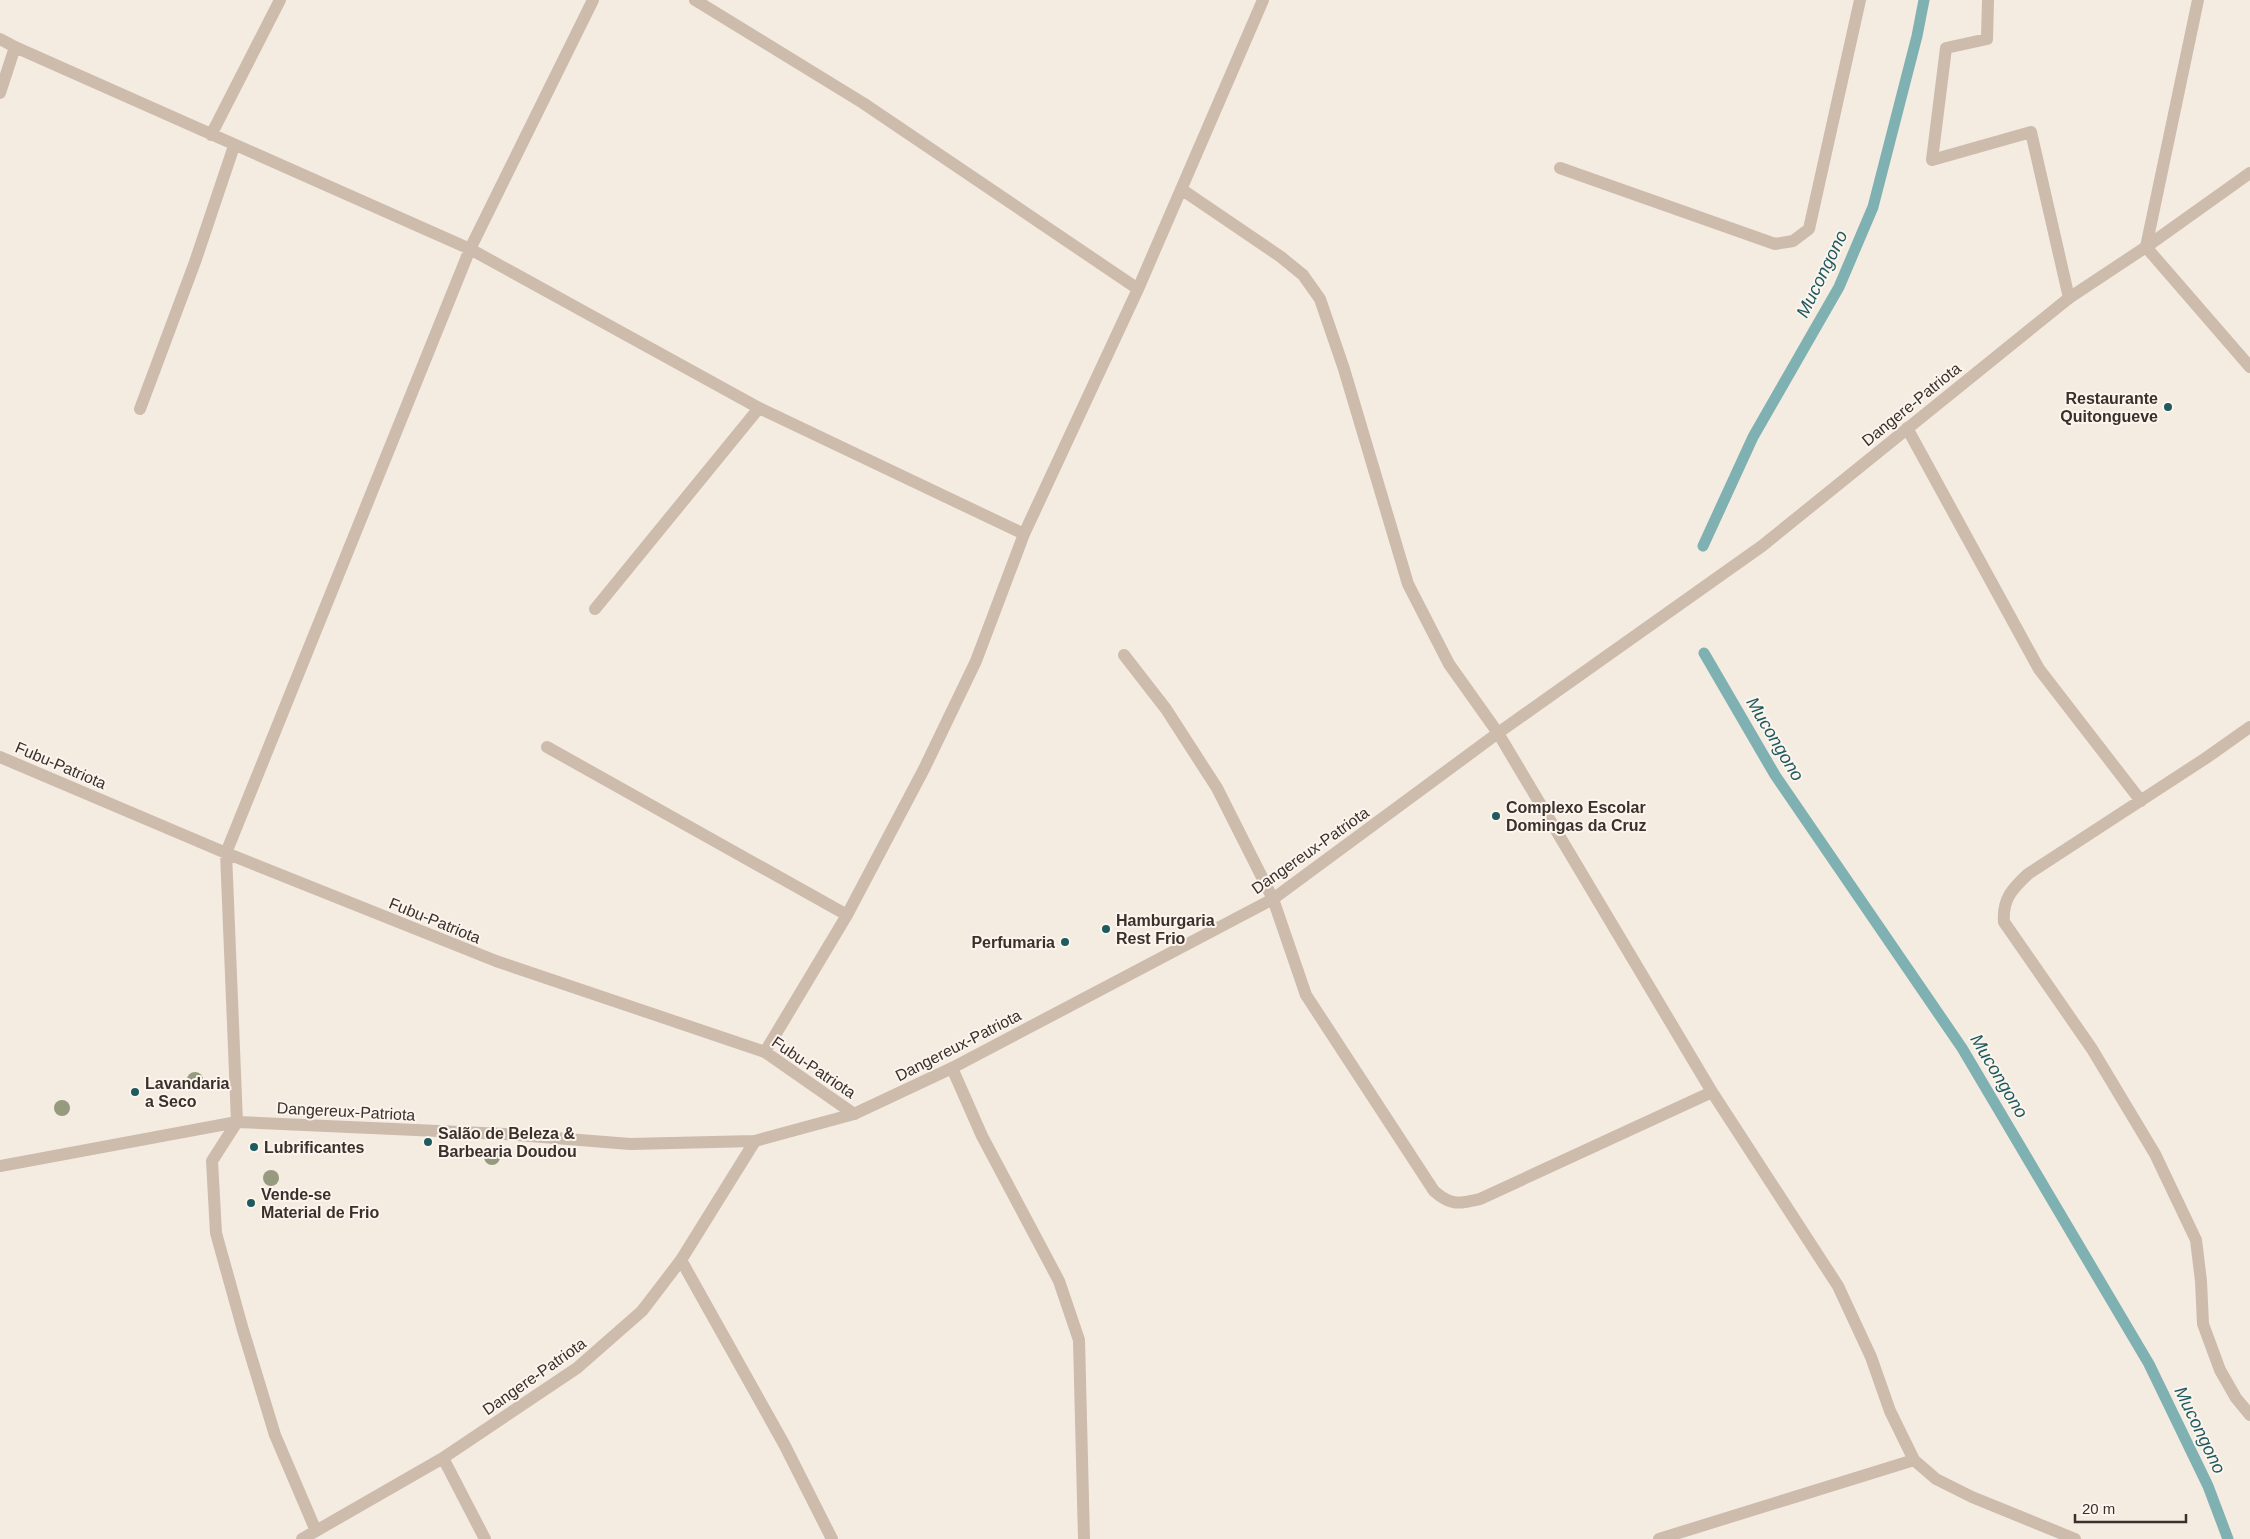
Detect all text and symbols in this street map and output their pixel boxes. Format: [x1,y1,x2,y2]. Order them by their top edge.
water label: Mucongono [1792,227,1852,321]
street label: Dangere-Patriota [1859,359,1964,449]
place label: Restaurante Quitongueve [2060,390,2158,425]
marker: Restaurante Quitongueve [2162,401,2174,413]
water label: Mucongono [1742,694,1808,784]
street label: Fubu-Patriota [13,739,109,792]
place label: Complexo Escolar Domingas da Cruz [1506,799,1646,834]
street label: Dangereux-Patriota [1249,804,1372,897]
marker: Complexo Escolar Domingas da Cruz [1490,810,1502,822]
street label: Fubu-Patriota [387,894,483,947]
place label: Hamburgaria Rest Frio [1116,912,1215,947]
marker: Hamburgaria Rest Frio [1100,923,1112,935]
place label: Perfumaria [971,934,1055,951]
marker: Perfumaria [1059,936,1071,948]
street label: Dangereux-Patriota [893,1006,1024,1085]
water label: Mucongono [1966,1031,2032,1121]
street label: Fubu-Patriota [769,1033,859,1102]
place label: Lavandaria a Seco [145,1075,230,1110]
marker: Lavandaria a Seco [129,1086,141,1098]
street label: Dangereux-Patriota [276,1099,416,1124]
place label: Salão de Beleza & Barbearia Doudou [438,1125,577,1160]
marker: Salão de Beleza & Barbearia Doudou [422,1136,434,1148]
place label: Lubrificantes [264,1139,365,1156]
marker: Lubrificantes [248,1141,260,1153]
place label: Vende-se Material de Frio [261,1186,379,1221]
marker: Vende-se Material de Frio [245,1197,257,1209]
street label: Dangere-Patriota [480,1334,589,1418]
water label: Mucongono [2170,1383,2230,1477]
scale bar [2075,1492,2186,1524]
text: 20 m [2082,1500,2115,1517]

